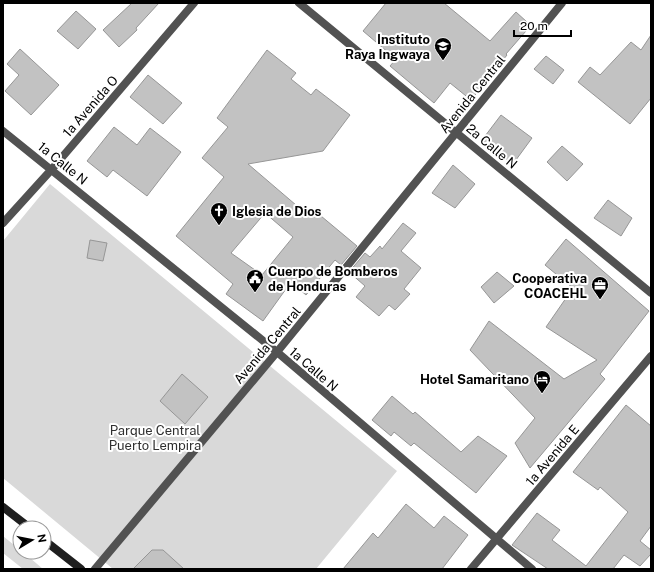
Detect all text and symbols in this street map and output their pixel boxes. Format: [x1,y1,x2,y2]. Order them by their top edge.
scale bar [514,12,571,38]
text: 20 m [520,19,548,33]
place label: Instituto Raya Ingwaya [345,32,430,62]
school or university icon: Instituto Raya Ingwaya [433,36,453,61]
street label: Avenida Central [436,52,508,136]
street label: 1a Avenida O [60,73,121,140]
street label: 2a Calle N [463,121,520,172]
street label: 1a Calle N [35,139,90,188]
church icon: Iglesia de Dios [209,201,229,226]
place label: Iglesia de Dios [232,204,322,219]
place label: Cuerpo de Bomberos de Honduras [268,264,398,294]
public building icon: Cuerpo de Bomberos de Honduras [245,268,265,293]
place label: Cooperativa COACEHL [512,271,587,301]
office icon: Cooperativa COACEHL [590,275,610,300]
street label: Avenida Central [231,304,304,387]
street label: 1a Calle N [286,344,341,394]
hotel icon: Hotel Samaritano [532,369,552,394]
place label: Hotel Samaritano [420,372,529,387]
street label: 1a Avenida E [523,422,582,489]
park label: Parque Central Puerto Lempira [109,423,201,453]
north arrow [12,520,52,560]
text: N [35,533,49,544]

